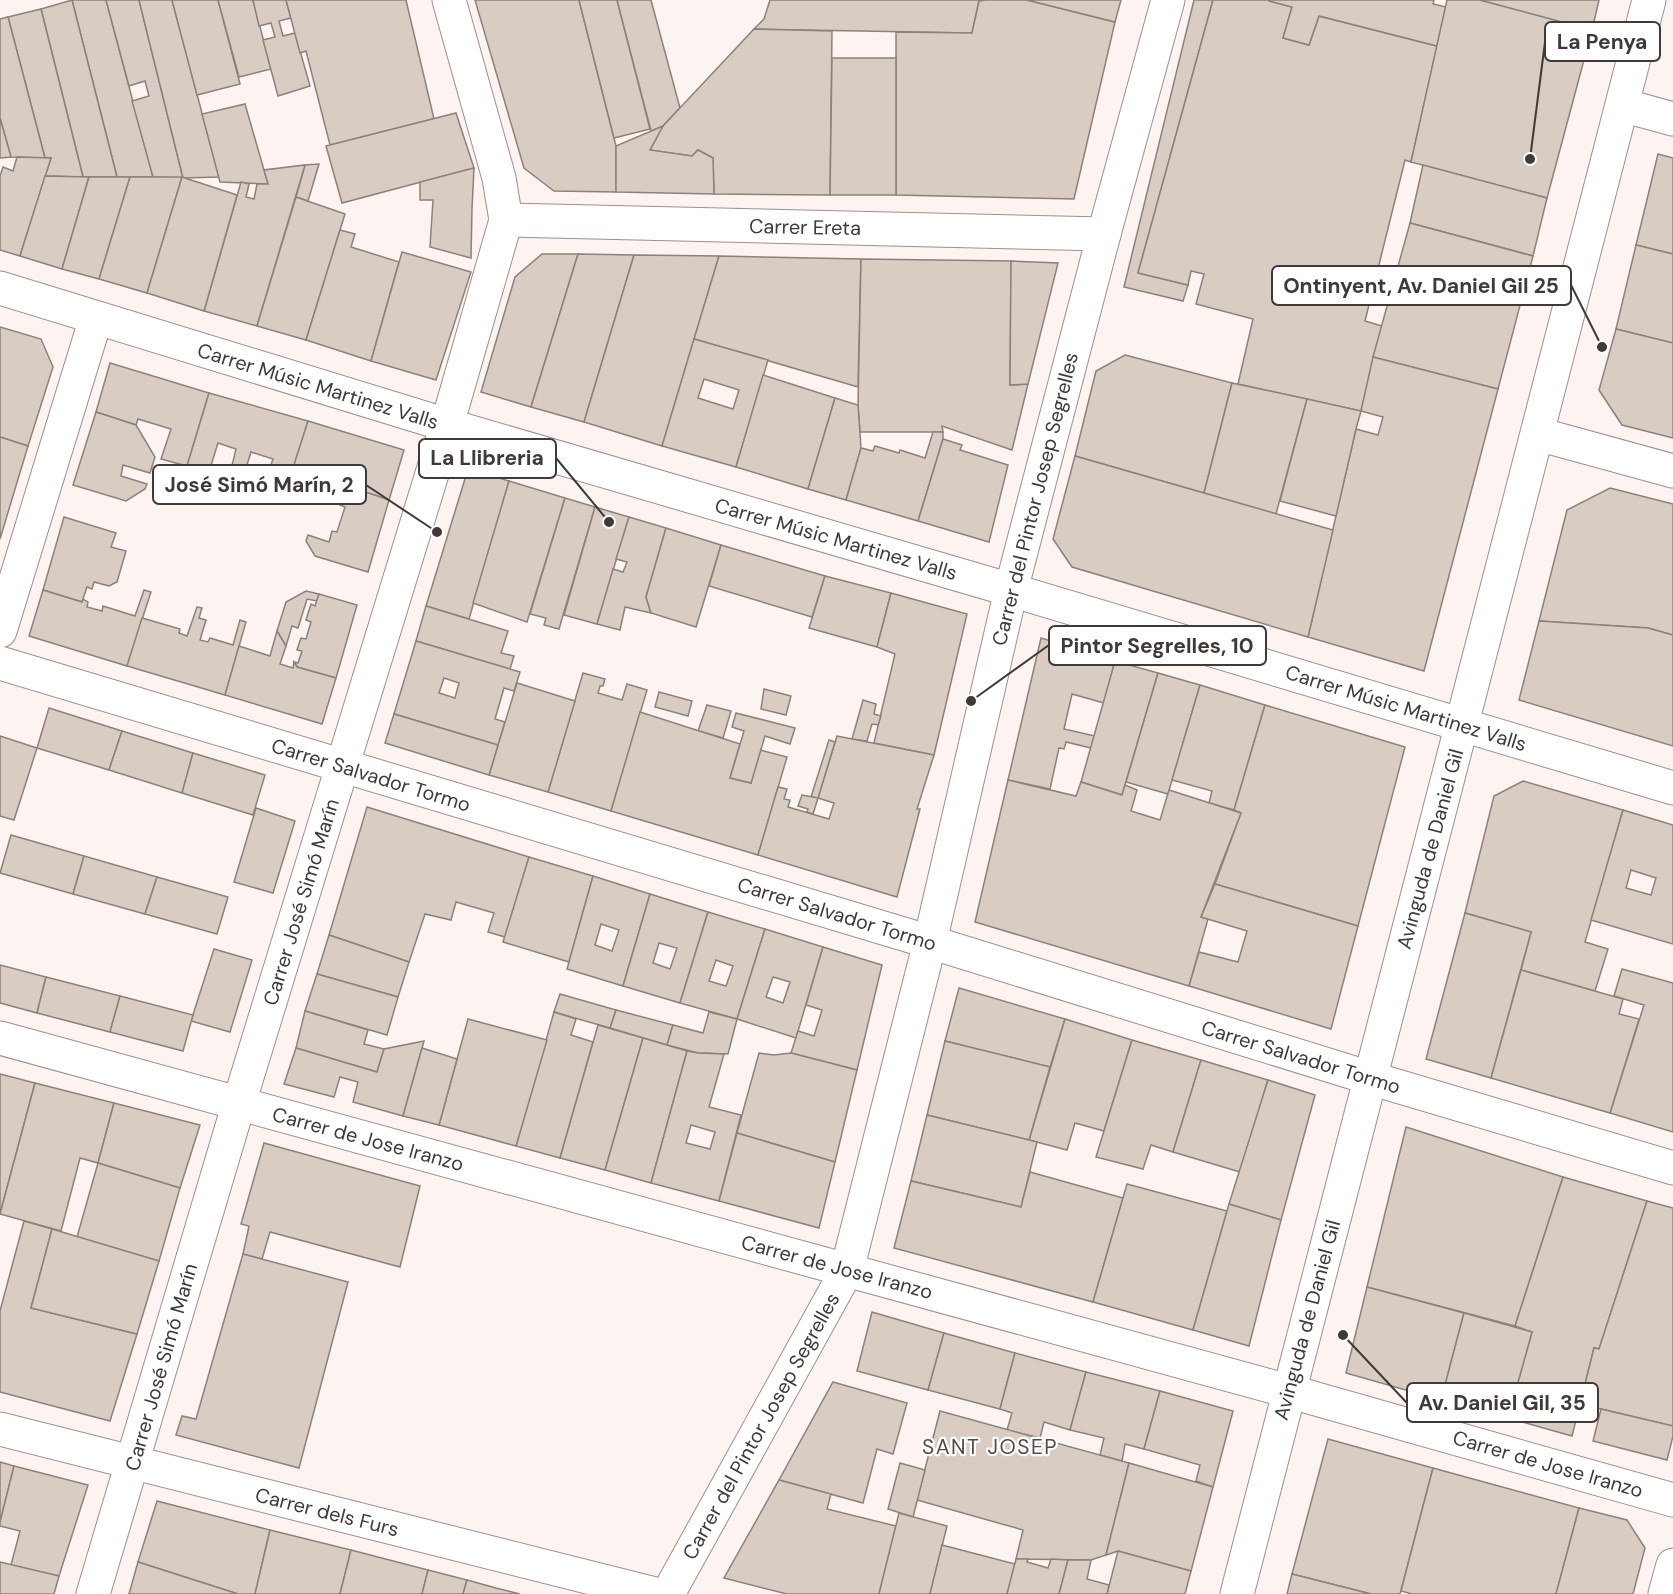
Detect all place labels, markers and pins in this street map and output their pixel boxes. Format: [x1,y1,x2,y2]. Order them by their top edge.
callout: La Penya [1545,22,1660,61]
callout: Ontinyent, Av. Daniel Gil 25 [1272,266,1571,305]
callout: La Llibreria [419,439,556,478]
callout: José Simó Marín, 2 [153,465,366,504]
callout: Pintor Segrelles, 10 [1049,626,1266,665]
callout: Av. Daniel Gil, 35 [1407,1383,1598,1422]

